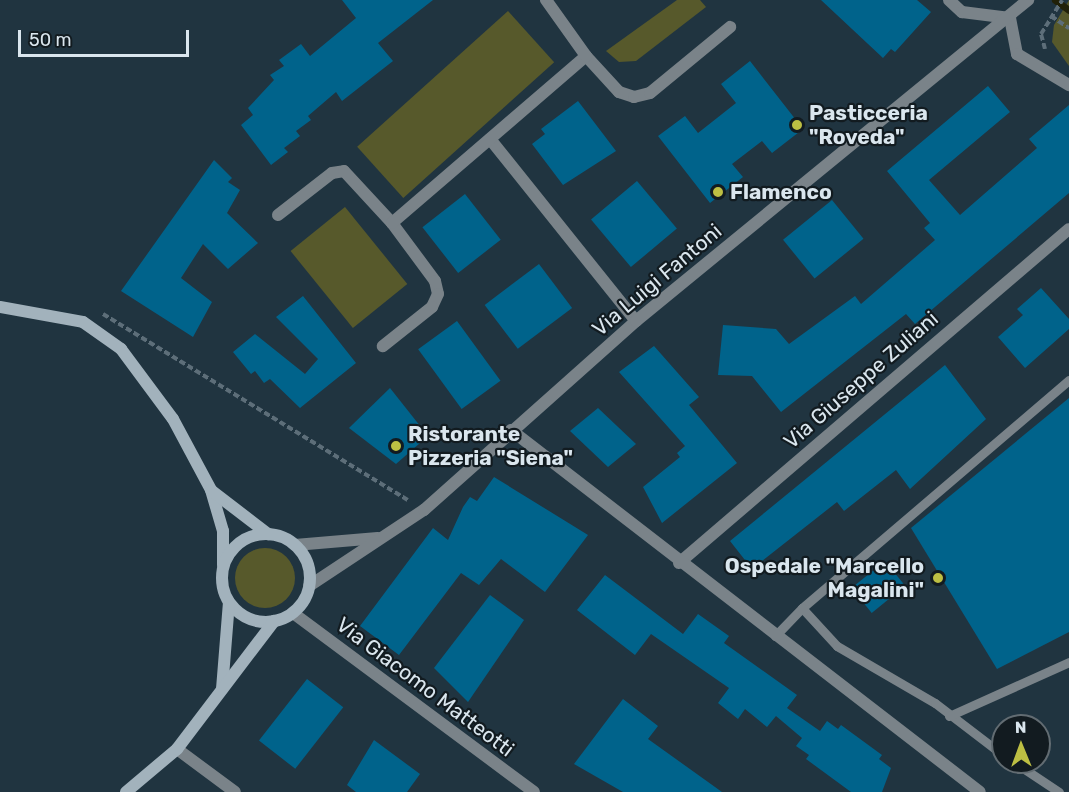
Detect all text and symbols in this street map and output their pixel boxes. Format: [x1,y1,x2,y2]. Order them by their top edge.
scale bar [21,18,192,56]
text: 50 m [29,29,72,51]
place label: Pasticceria "Roveda" [809,100,928,150]
marker: Pasticceria "Roveda" [790,118,804,132]
place label: Flamenco [730,179,832,205]
marker: Flamenco [711,185,725,199]
street label: Via Luigi Fantoni [587,218,727,342]
street label: Via Giuseppe Zuliani [779,306,943,454]
place label: Ristorante Pizzeria "Siena" [408,421,573,471]
marker: Ristorante Pizzeria "Siena" [389,439,403,453]
place label: Ospedale "Marcello Magalini" [725,553,924,603]
marker: Ospedale "Marcello Magalini" [929,569,947,587]
street label: Via Giacomo Matteotti [331,612,519,762]
north arrow [991,714,1051,774]
text: N [1015,718,1027,737]

